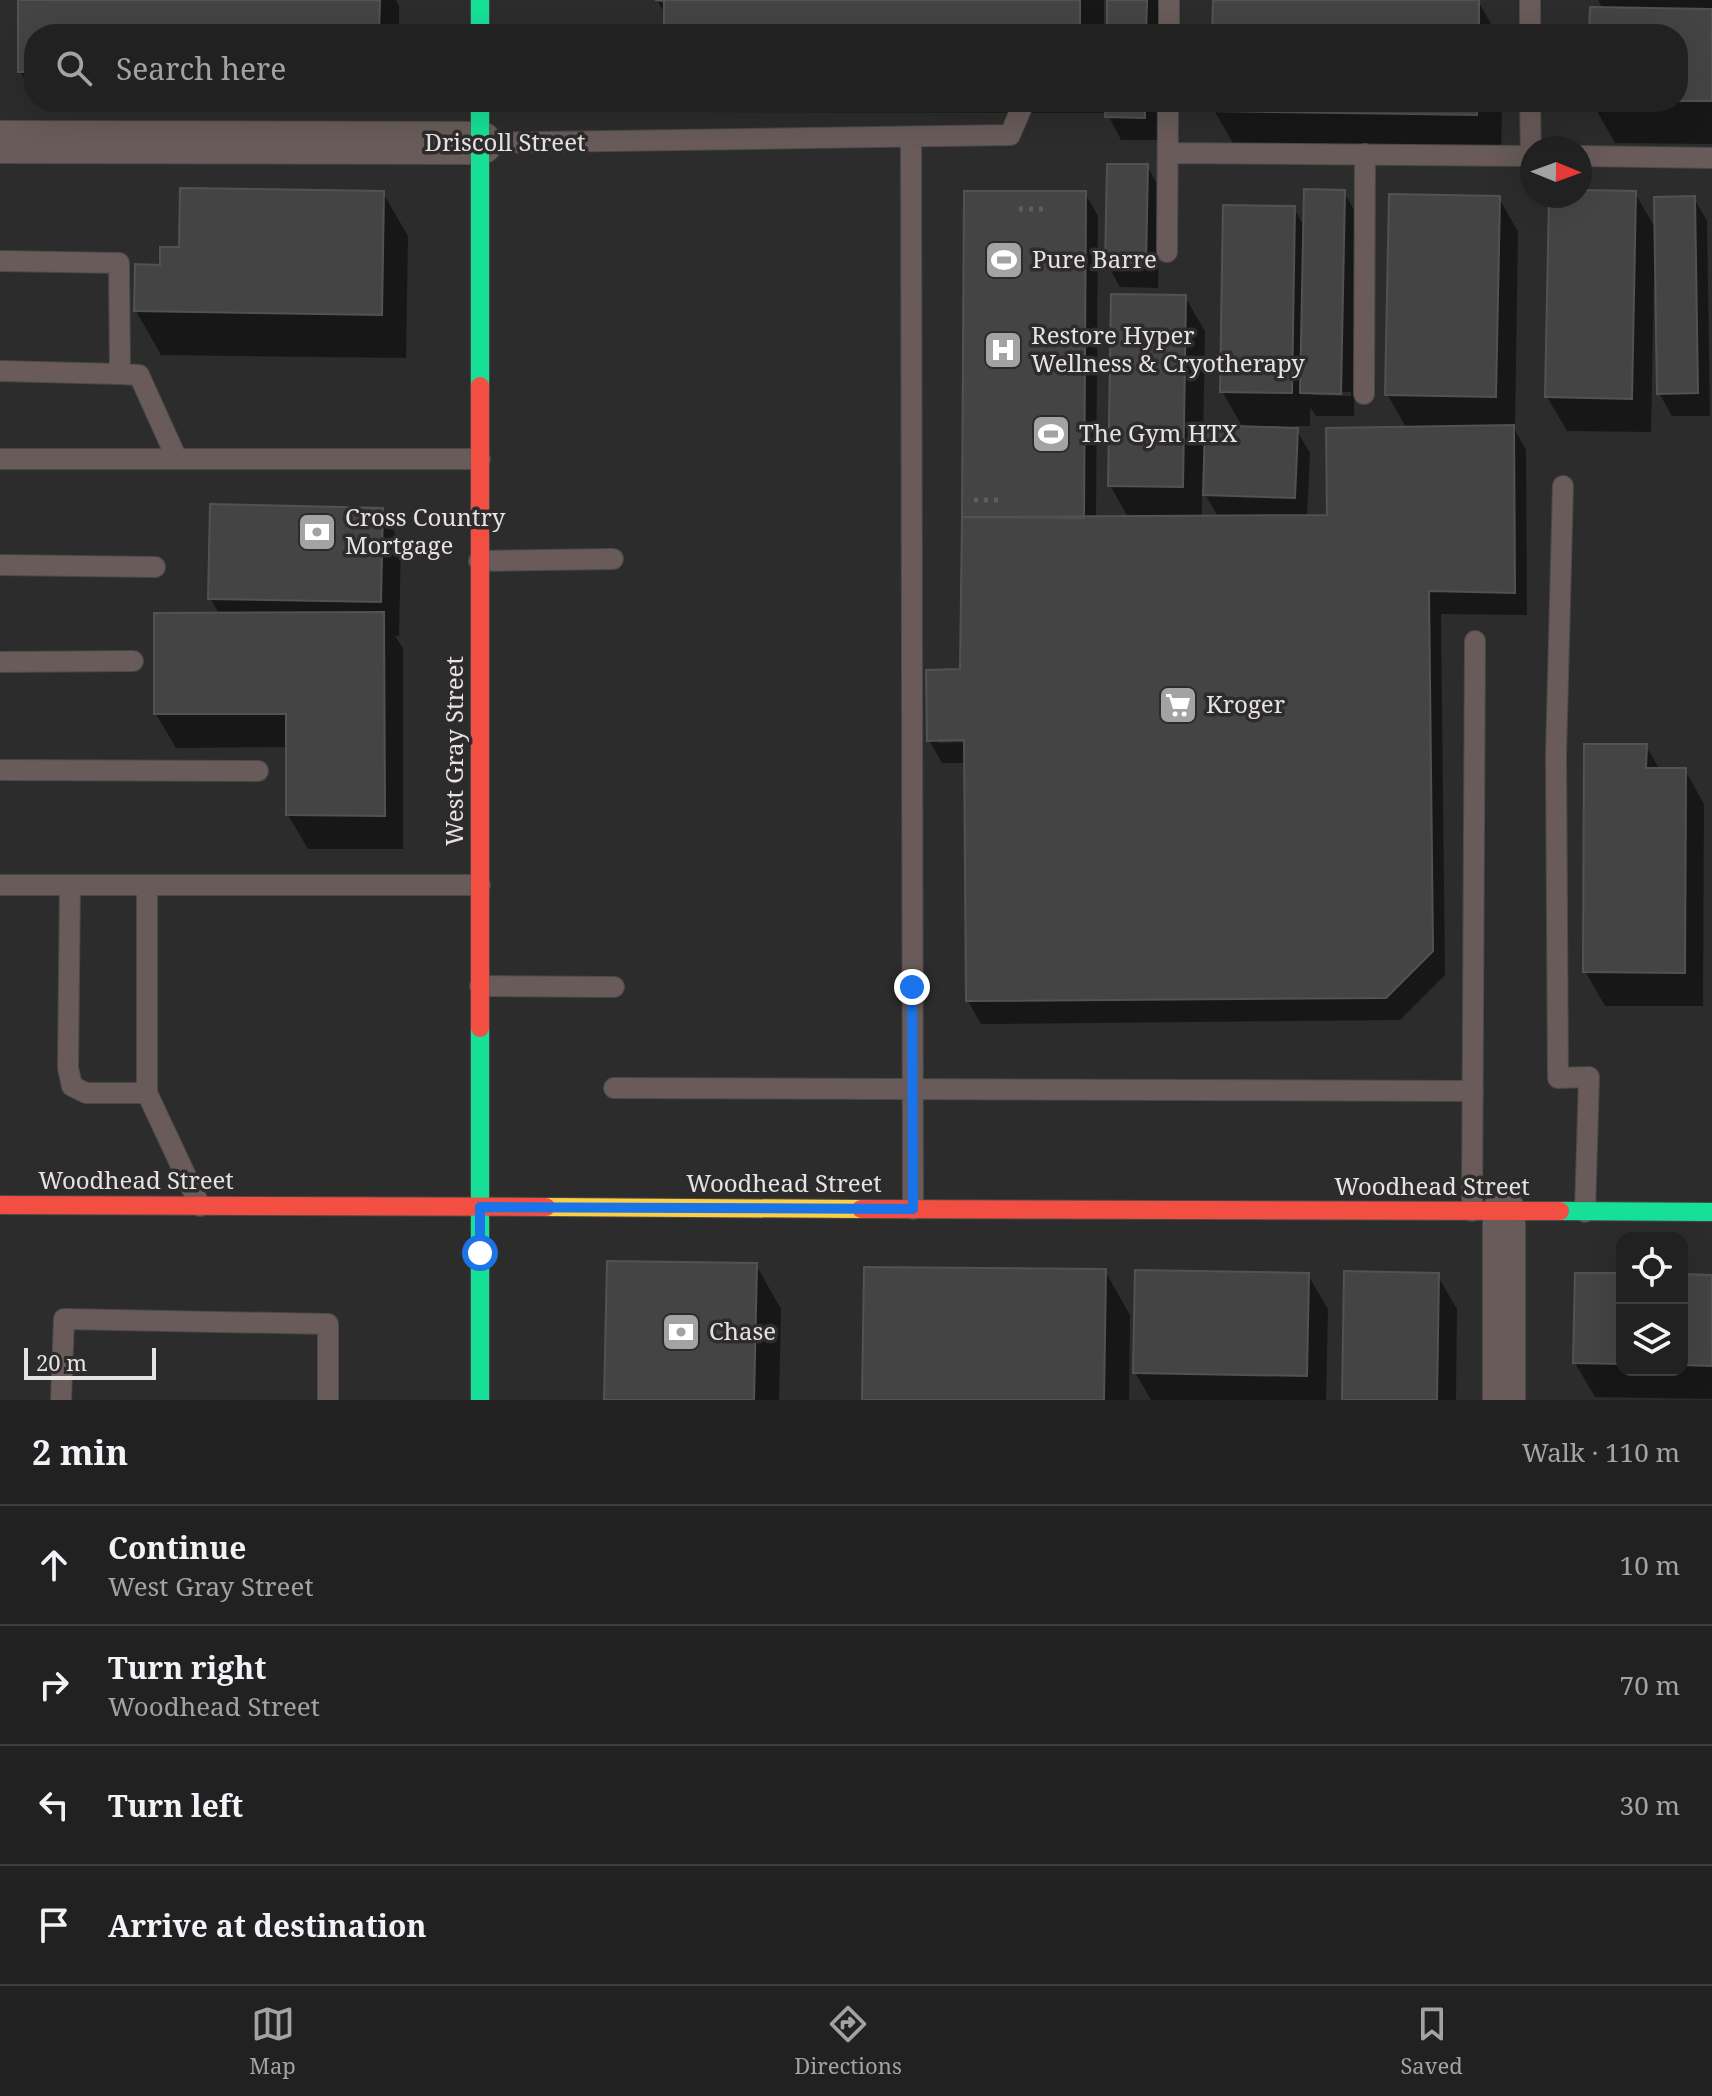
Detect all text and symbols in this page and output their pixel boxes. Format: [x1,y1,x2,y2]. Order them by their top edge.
search box [24,24,1688,112]
icon: search [52,46,96,90]
text: Search here [116,48,286,89]
street label: Driscoll Street [425,125,585,158]
north arrow [1520,136,1592,208]
sports icon: Pure Barre [983,239,1025,281]
place label: Pure Barre [1032,242,1157,275]
place label: Restore Hyper Wellness & Cryotherapy [1031,318,1305,379]
hospital icon: Restore Hyper Wellness & Cryotherapy [982,329,1024,371]
sports icon: The Gym HTX [1030,413,1072,455]
place label: The Gym HTX [1079,416,1237,449]
place label: Cross Country Mortgage [345,500,506,561]
bank icon: Cross Country Mortgage [296,511,338,553]
street label: West Gray Street [437,656,470,846]
supermarket icon: Kroger [1157,684,1199,726]
place label: Kroger [1206,687,1285,720]
route end [894,969,930,1005]
street label: Woodhead Street [38,1163,234,1196]
street label: Woodhead Street [686,1166,882,1199]
street label: Woodhead Street [1334,1169,1530,1202]
map controls [1616,1232,1688,1376]
button: locate [1616,1232,1688,1304]
route start [462,1235,498,1271]
button: layers [1616,1304,1688,1376]
bank icon: Chase [660,1311,702,1353]
place label: Chase [709,1314,776,1347]
scale bar [24,1344,156,1380]
text: 20 m [36,1347,87,1377]
text: 2 min [32,1429,128,1475]
text: Walk · 110 m [1522,1434,1680,1470]
text: Continue [108,1527,246,1568]
icon: ahead [32,1543,76,1587]
text: 10 m [1620,1547,1680,1583]
text: West Gray Street [108,1568,314,1604]
text: Turn right [108,1647,266,1688]
icon: right [32,1663,76,1707]
text: 70 m [1620,1667,1680,1703]
text: Woodhead Street [108,1688,320,1724]
icon: left [32,1783,76,1827]
text: Turn left [108,1785,243,1826]
text: 30 m [1620,1787,1680,1823]
icon: arrive [32,1903,76,1947]
text: Arrive at destination [108,1905,427,1946]
tab: Map [249,2002,296,2080]
tab: Directions [794,2002,902,2080]
tab: Saved [1400,2002,1463,2080]

